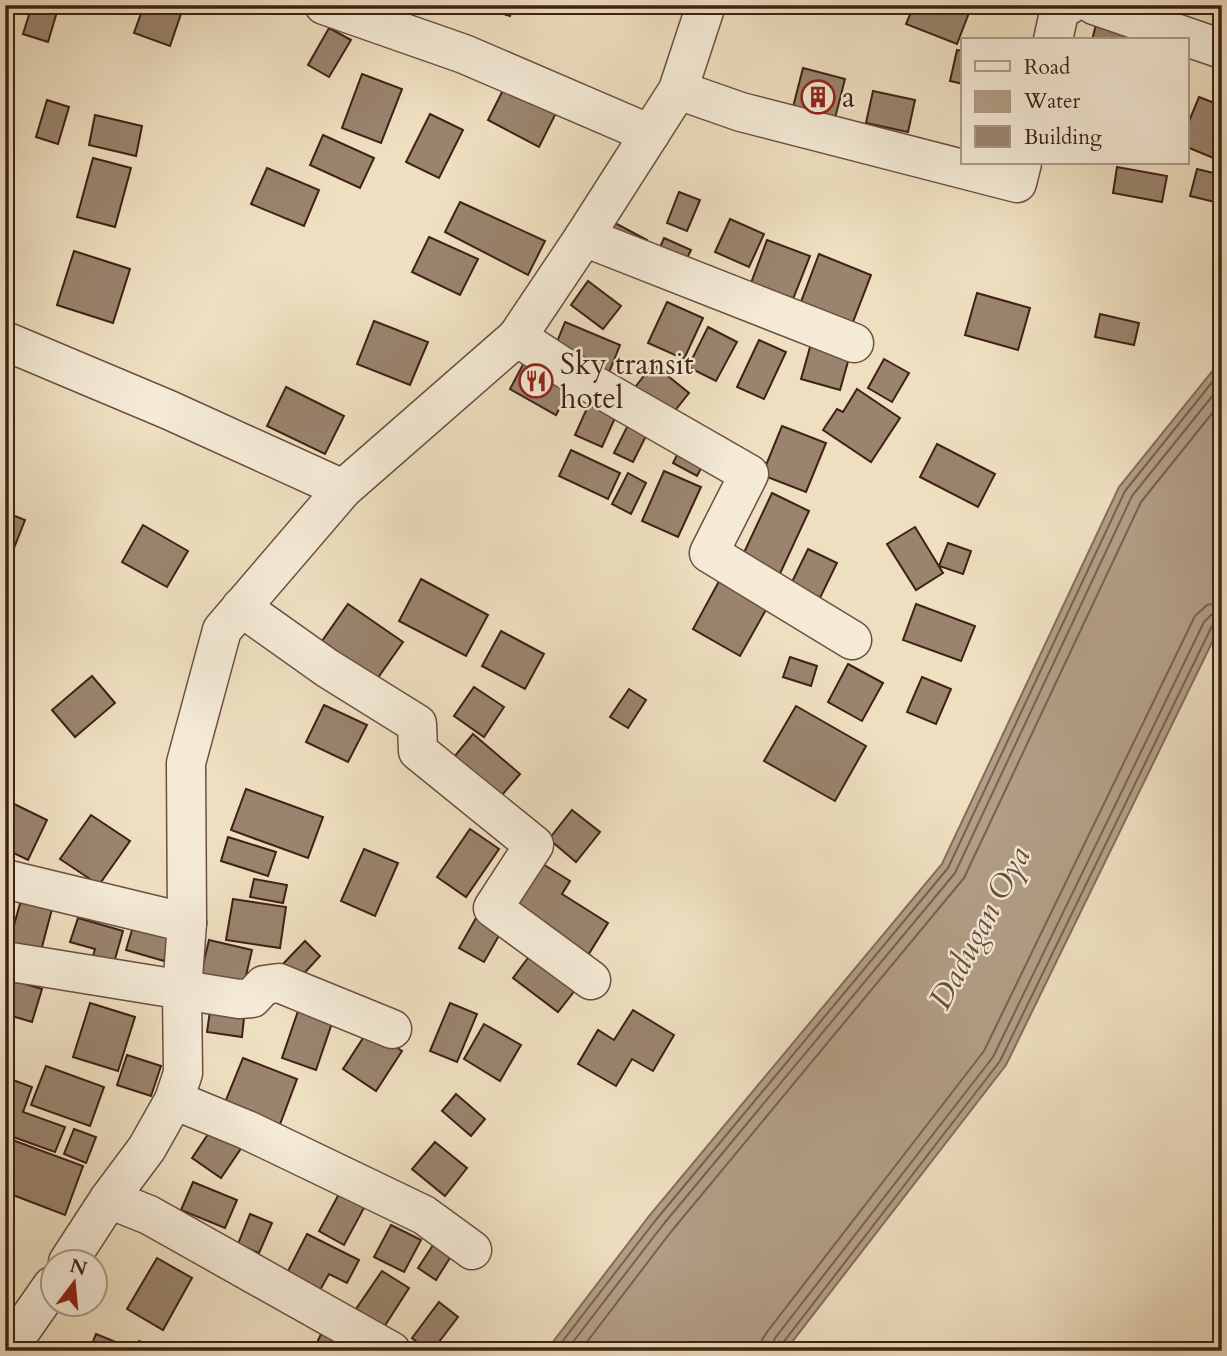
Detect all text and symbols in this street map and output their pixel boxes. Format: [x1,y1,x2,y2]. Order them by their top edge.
legend [961,38,1188,164]
text: Road [1024,53,1070,82]
place label: a [842,77,855,118]
building icon: a [799,78,837,116]
text: Water [1023,87,1080,116]
text: Building [1024,123,1102,152]
place label: Sky transit hotel [560,344,694,419]
restaurant icon: Sky transit hotel [517,362,555,400]
water label: Dadugan Oya [919,839,1041,1017]
north arrow [38,1248,108,1318]
text: N [67,1253,90,1283]

